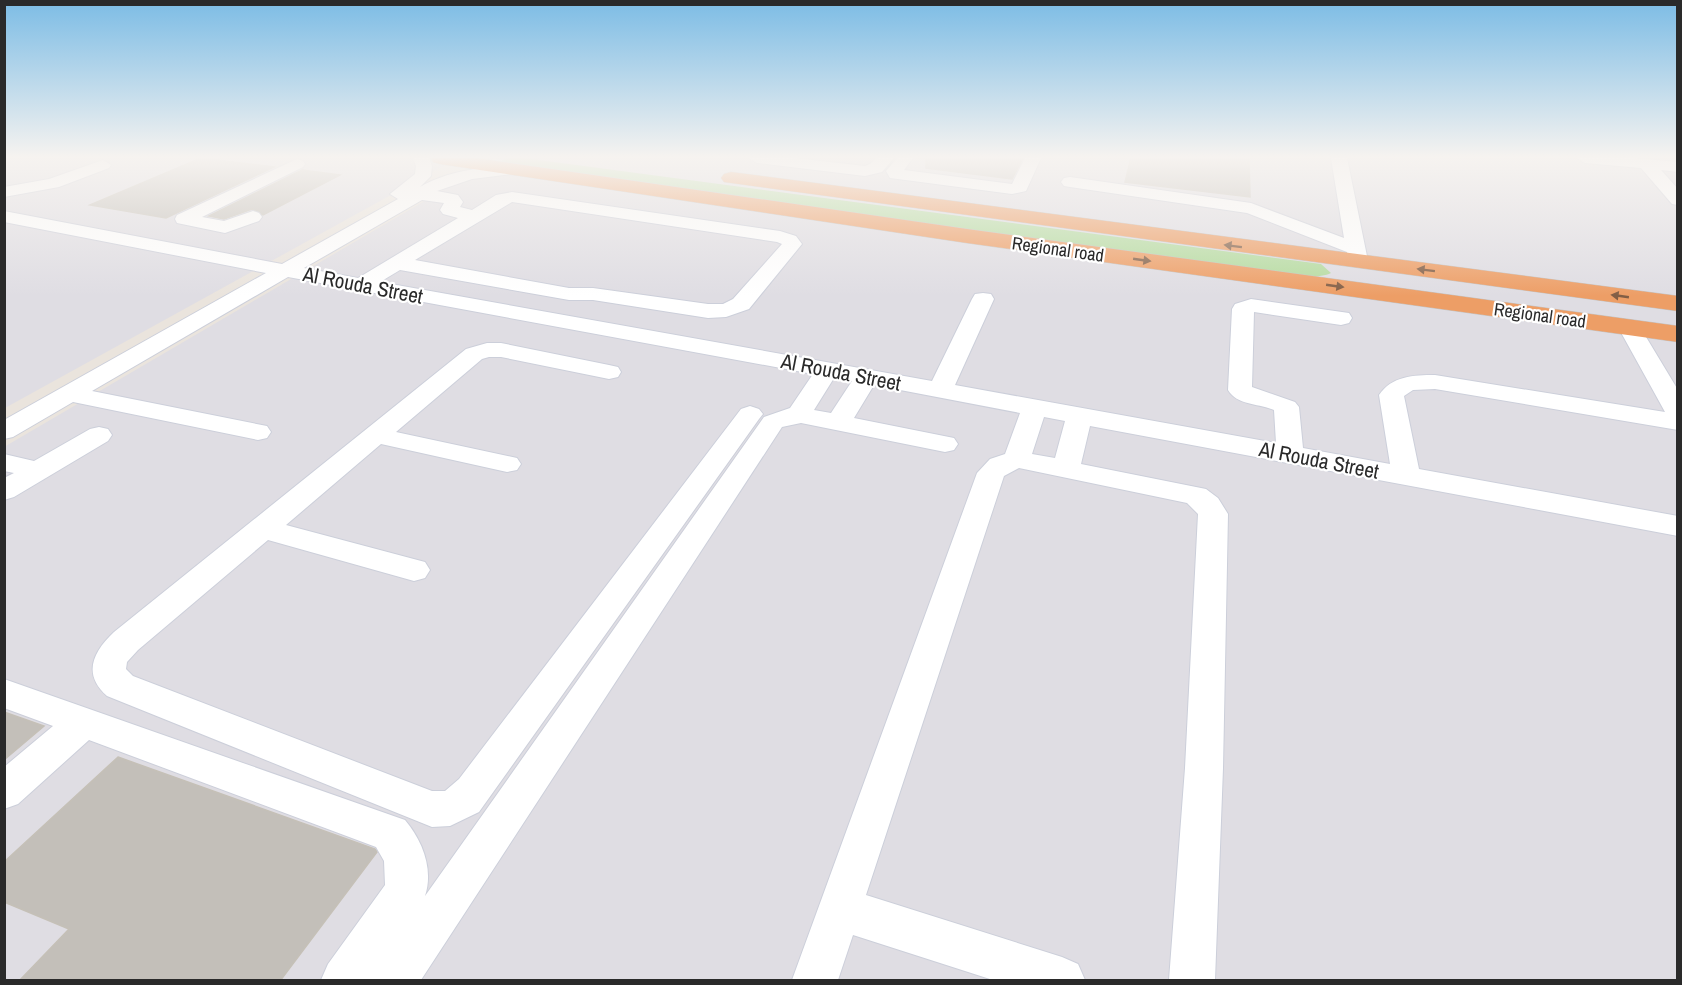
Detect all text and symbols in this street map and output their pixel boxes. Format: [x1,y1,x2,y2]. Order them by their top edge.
street label: Regional road [1010,230,1106,268]
one-way arrow [1223,241,1242,251]
one-way arrow [1133,256,1152,265]
street label: Al Rouda Street [300,259,426,311]
one-way arrow [1417,266,1436,275]
one-way arrow [1326,282,1345,291]
one-way arrow [1610,291,1629,300]
street label: Regional road [1492,296,1588,334]
street label: Al Rouda Street [778,346,904,398]
street label: Al Rouda Street [1256,434,1382,486]

